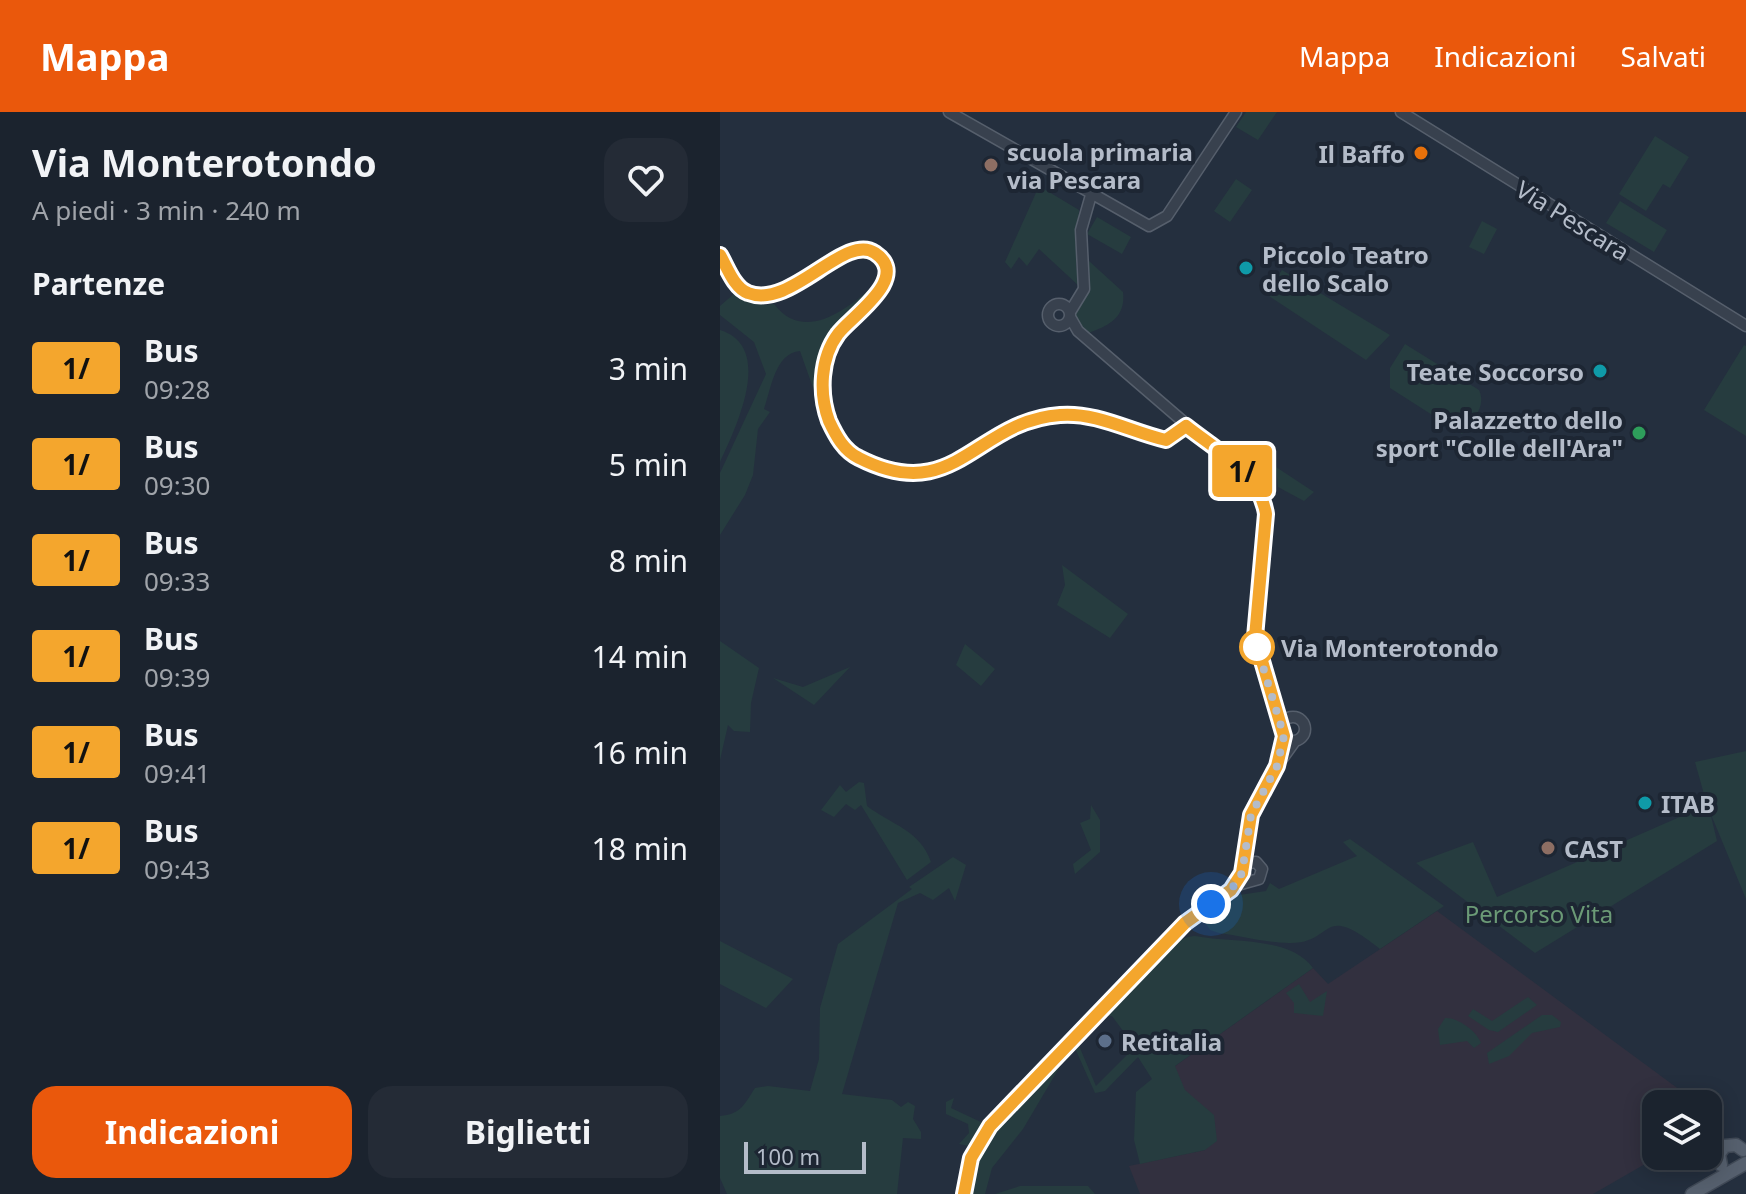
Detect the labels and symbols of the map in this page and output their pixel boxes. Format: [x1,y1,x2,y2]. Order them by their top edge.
place label: scuola primaria via Pescara [1007,135,1193,196]
place label: Il Baffo [1318,137,1405,170]
marker: Il Baffo [1412,144,1430,162]
marker: scuola primaria via Pescara [982,156,1000,174]
street label: Via Pescara [1510,172,1636,268]
place label: Piccolo Teatro dello Scalo [1262,238,1429,299]
marker: Piccolo Teatro dello Scalo [1237,259,1255,277]
place label: Teate Soccorso [1406,355,1584,388]
marker: Teate Soccorso [1591,362,1609,380]
place label: Palazzetto dello sport "Colle dell'Ara" [1376,403,1623,464]
marker: Palazzetto dello sport "Colle dell'Ara" [1630,424,1648,442]
line badge: 1/ [1206,445,1278,497]
marker: Via Monterotondo [1240,630,1274,664]
place label: Via Monterotondo [1281,631,1499,664]
place label: ITAB [1661,787,1715,820]
marker: ITAB [1636,794,1654,812]
place label: CAST [1564,832,1623,865]
marker: CAST [1539,839,1557,857]
your location [1191,884,1231,924]
park label: Percorso Vita [1465,897,1613,930]
place label: Retitalia [1121,1025,1222,1058]
marker: Retitalia [1096,1032,1114,1050]
scale bar [744,1138,866,1174]

